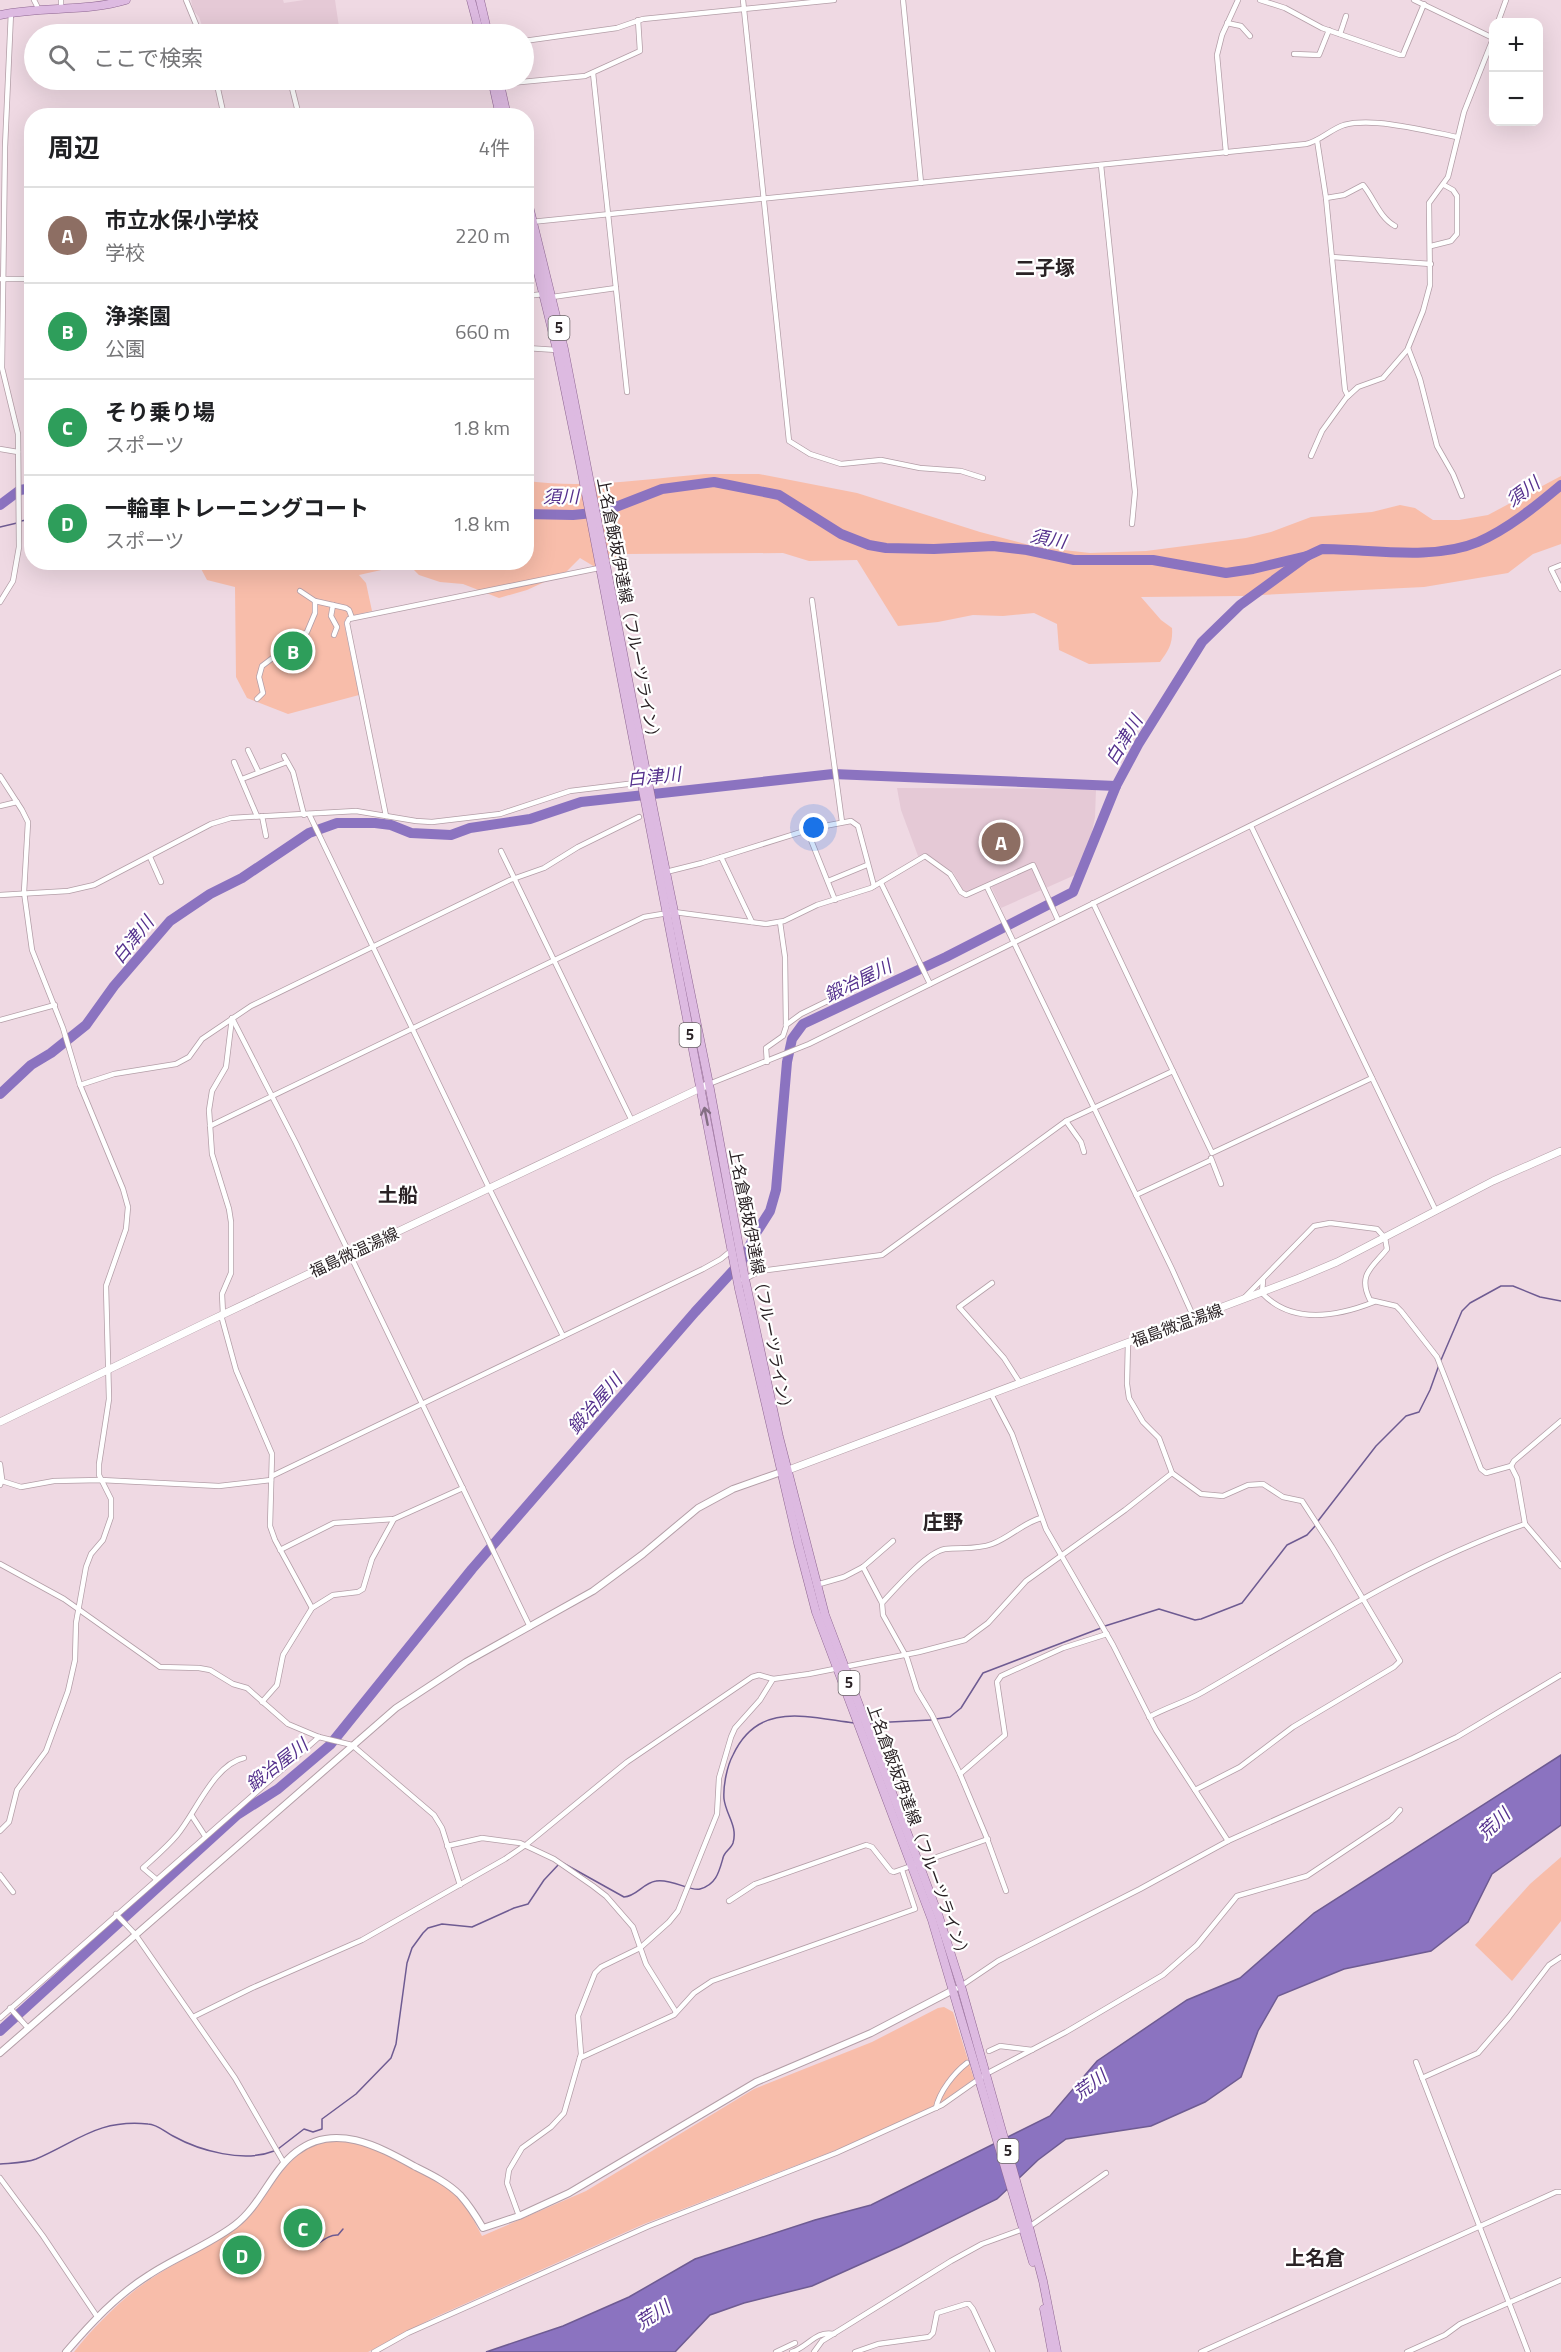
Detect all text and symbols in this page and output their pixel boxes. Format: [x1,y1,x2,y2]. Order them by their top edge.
map controls [1489,18,1543,126]
button: + [1489,18,1543,72]
search box [24,24,534,90]
icon: search [45,41,78,74]
text: ここで検索 [93,41,203,75]
button: − [1489,72,1543,126]
text: 周辺 [48,128,100,167]
text: 4件 [479,132,510,163]
text: 市立水保小学校 [105,203,259,237]
text: A [61,220,74,251]
text: 220 m [455,220,510,251]
text: 学校 [105,237,145,268]
district label: 二子塚 [1015,252,1075,283]
text: 浄楽園 [105,299,171,333]
text: B [61,316,74,347]
text: 660 m [455,316,510,347]
road number: 5 [548,316,570,340]
text: 公園 [105,333,145,364]
text: そり乗り場 [105,395,215,429]
text: C [62,412,73,443]
text: 1.8 km [453,412,510,443]
text: スポーツ [105,429,185,460]
water label: 須川 [1500,469,1547,513]
street label: 上名倉飯坂伊達線（フルーツライン） [591,475,667,747]
water label: 須川 [543,483,581,510]
text: 一輪車トレーニングコート [105,491,369,525]
text: D [61,508,74,539]
text: 1.8 km [453,508,510,539]
water label: 須川 [1028,522,1070,555]
text: スポーツ [105,525,185,556]
pin: B [274,628,312,674]
water label: 白津川 [1098,708,1150,770]
water label: 白津川 [626,760,684,793]
your location [799,813,828,842]
pin: A [982,820,1020,864]
water label: 白津川 [105,909,161,969]
water label: 鍛冶屋川 [820,952,898,1008]
road number: 5 [680,1023,700,1047]
one-way arrow [700,1106,711,1126]
street label: 上名倉飯坂伊達線（フルーツライン） [723,1146,799,1418]
district label: 土船 [378,1179,418,1210]
street label: 福島微温湯線 [305,1221,403,1283]
street label: 福島微温湯線 [1128,1297,1226,1353]
water label: 鍛冶屋川 [561,1366,630,1440]
district label: 庄野 [923,1506,963,1537]
road number: 5 [838,1671,860,1695]
street label: 上名倉飯坂伊達線（フルーツライン） [861,1700,977,1964]
water label: 鍛冶屋川 [240,1731,315,1797]
water label: 荒川 [1471,1800,1517,1846]
water label: 荒川 [1067,2062,1114,2106]
road number: 5 [998,2139,1018,2163]
pin: C [284,2206,322,2250]
pin: D [222,2232,262,2278]
district label: 上名倉 [1285,2242,1345,2273]
water label: 荒川 [630,2292,677,2336]

